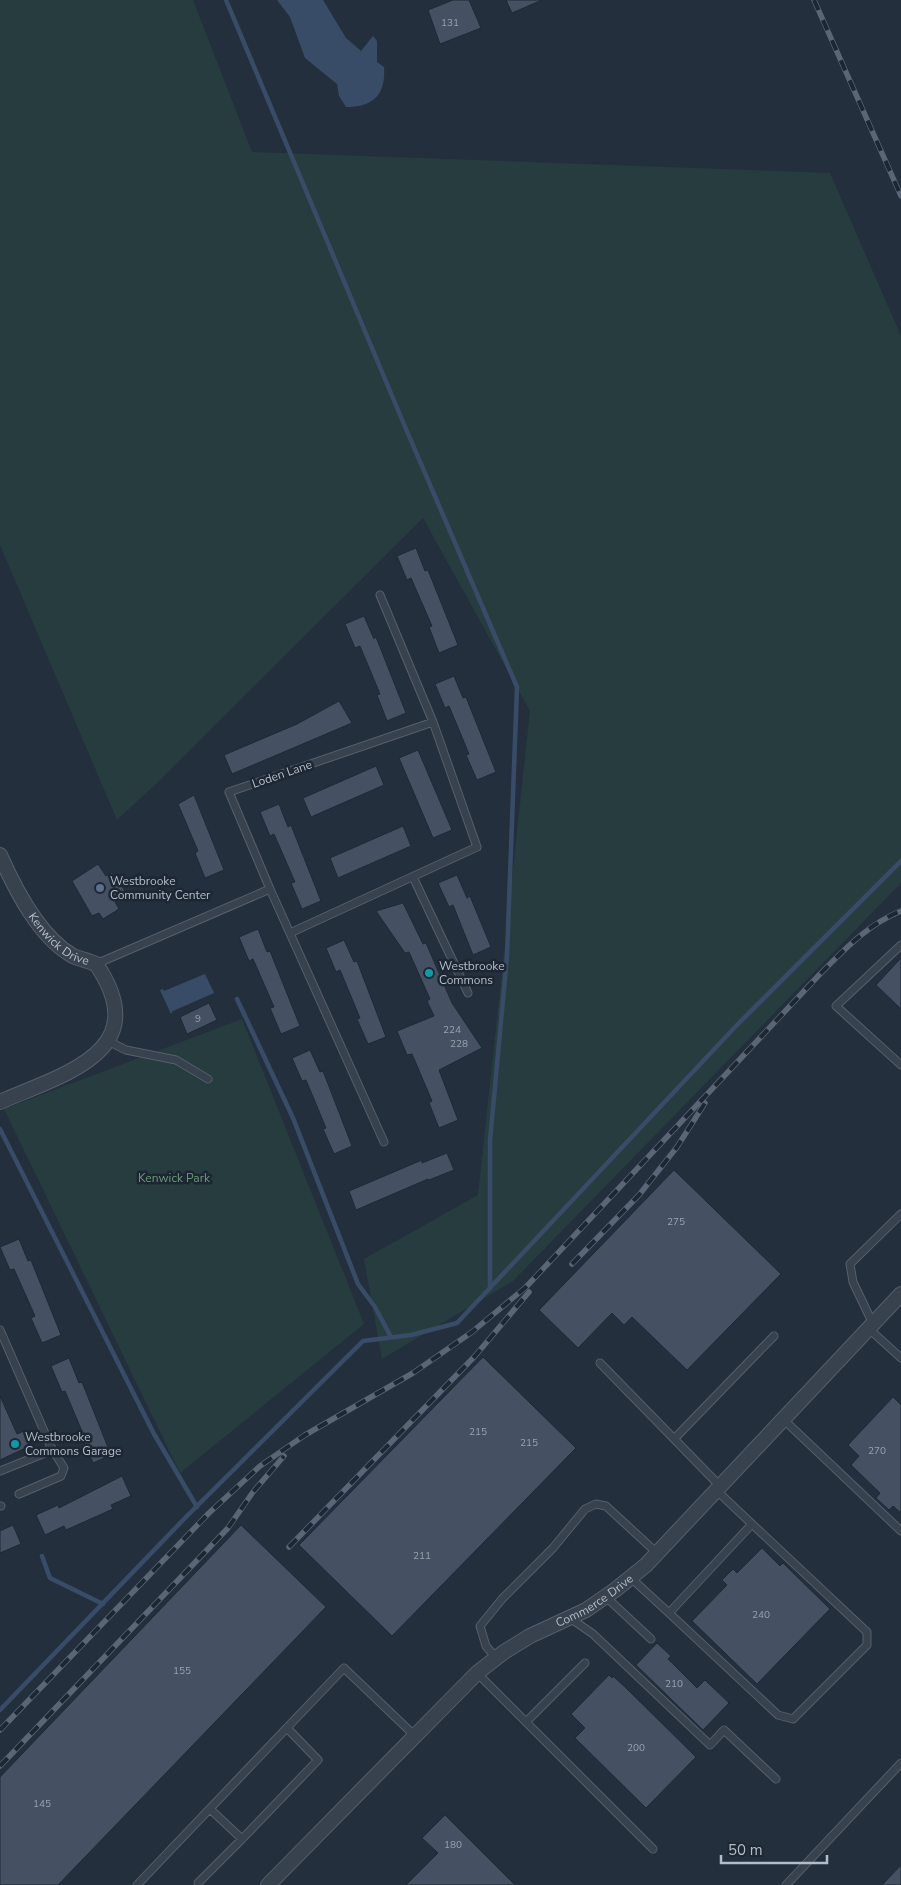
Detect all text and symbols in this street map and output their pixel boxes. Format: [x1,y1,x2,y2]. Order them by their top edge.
house number: 131 [441,16,459,30]
street label: Loden Lane [250,756,314,792]
place label: Westbrooke Community Center [110,873,211,903]
marker: Westbrooke Community Center [94,882,106,894]
street label: Kenwick Drive [25,909,91,969]
place label: Westbrooke Commons [439,958,505,988]
marker: Westbrooke Commons [423,967,435,979]
house number: 9 [195,1012,201,1026]
house number: 224 [443,1023,461,1037]
house number: 228 [450,1037,468,1051]
park label: Kenwick Park [138,1170,211,1186]
house number: 275 [667,1215,685,1229]
house number: 215 [469,1425,487,1439]
place label: Westbrooke Commons Garage [25,1429,121,1459]
house number: 215 [520,1436,538,1450]
marker: Westbrooke Commons Garage [9,1438,21,1450]
house number: 270 [868,1444,886,1458]
house number: 211 [413,1549,431,1563]
street label: Commerce Drive [553,1571,636,1631]
house number: 240 [752,1608,770,1622]
house number: 155 [173,1664,191,1678]
house number: 210 [665,1677,683,1691]
house number: 200 [627,1741,645,1755]
house number: 145 [33,1797,51,1811]
scale bar [721,1832,827,1864]
house number: 180 [444,1838,462,1852]
text: 50 m [728,1840,763,1860]

